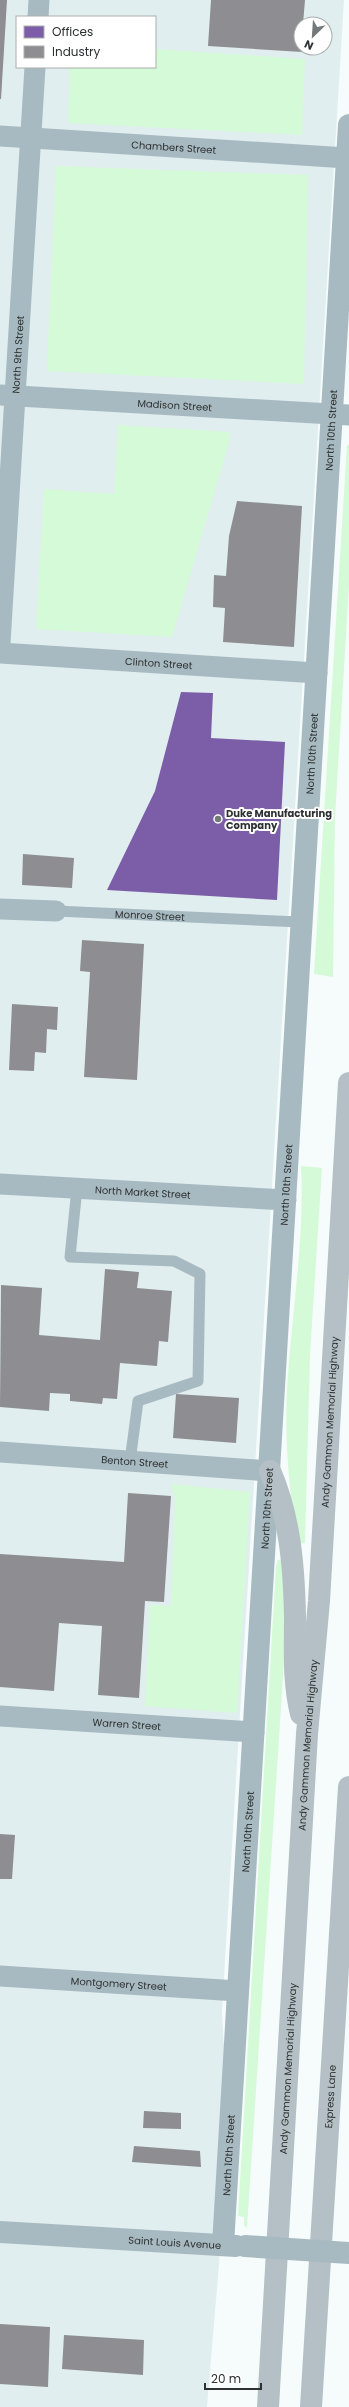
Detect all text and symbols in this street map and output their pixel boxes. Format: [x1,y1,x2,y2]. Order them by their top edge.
legend [16,16,156,68]
north arrow [293,16,333,56]
text: Offices [52,23,93,40]
text: N [302,36,316,54]
text: Industry [52,43,101,60]
street label: Chambers Street [131,137,217,157]
street label: North 9th Street [8,315,27,394]
street label: North 10th Street [321,389,341,471]
street label: Madison Street [137,395,213,415]
street label: Clinton Street [125,653,193,673]
street label: North 10th Street [302,712,322,795]
place label: Duke Manufacturing Company [226,806,332,833]
marker: Duke Manufacturing Company [213,814,223,824]
street label: Monroe Street [115,906,185,924]
street label: North 10th Street [276,1143,296,1226]
street label: North Market Street [94,1182,191,1202]
street label: Andy Gammon Memorial Highway [317,1335,342,1508]
street label: Benton Street [101,1452,169,1471]
street label: North 10th Street [257,1467,277,1549]
street label: Andy Gammon Memorial Highway [294,1659,321,1831]
street label: Warren Street [92,1714,162,1734]
street label: North 10th Street [238,1790,257,1873]
street label: Montgomery Street [70,1973,168,1994]
street label: Andy Gammon Memorial Highway [275,1982,300,2155]
street label: Express Lane [321,2064,339,2129]
street label: North 10th Street [218,2114,238,2196]
street label: Saint Louis Avenue [128,2232,222,2253]
scale bar [205,2365,261,2391]
text: 20 m [211,2370,241,2387]

